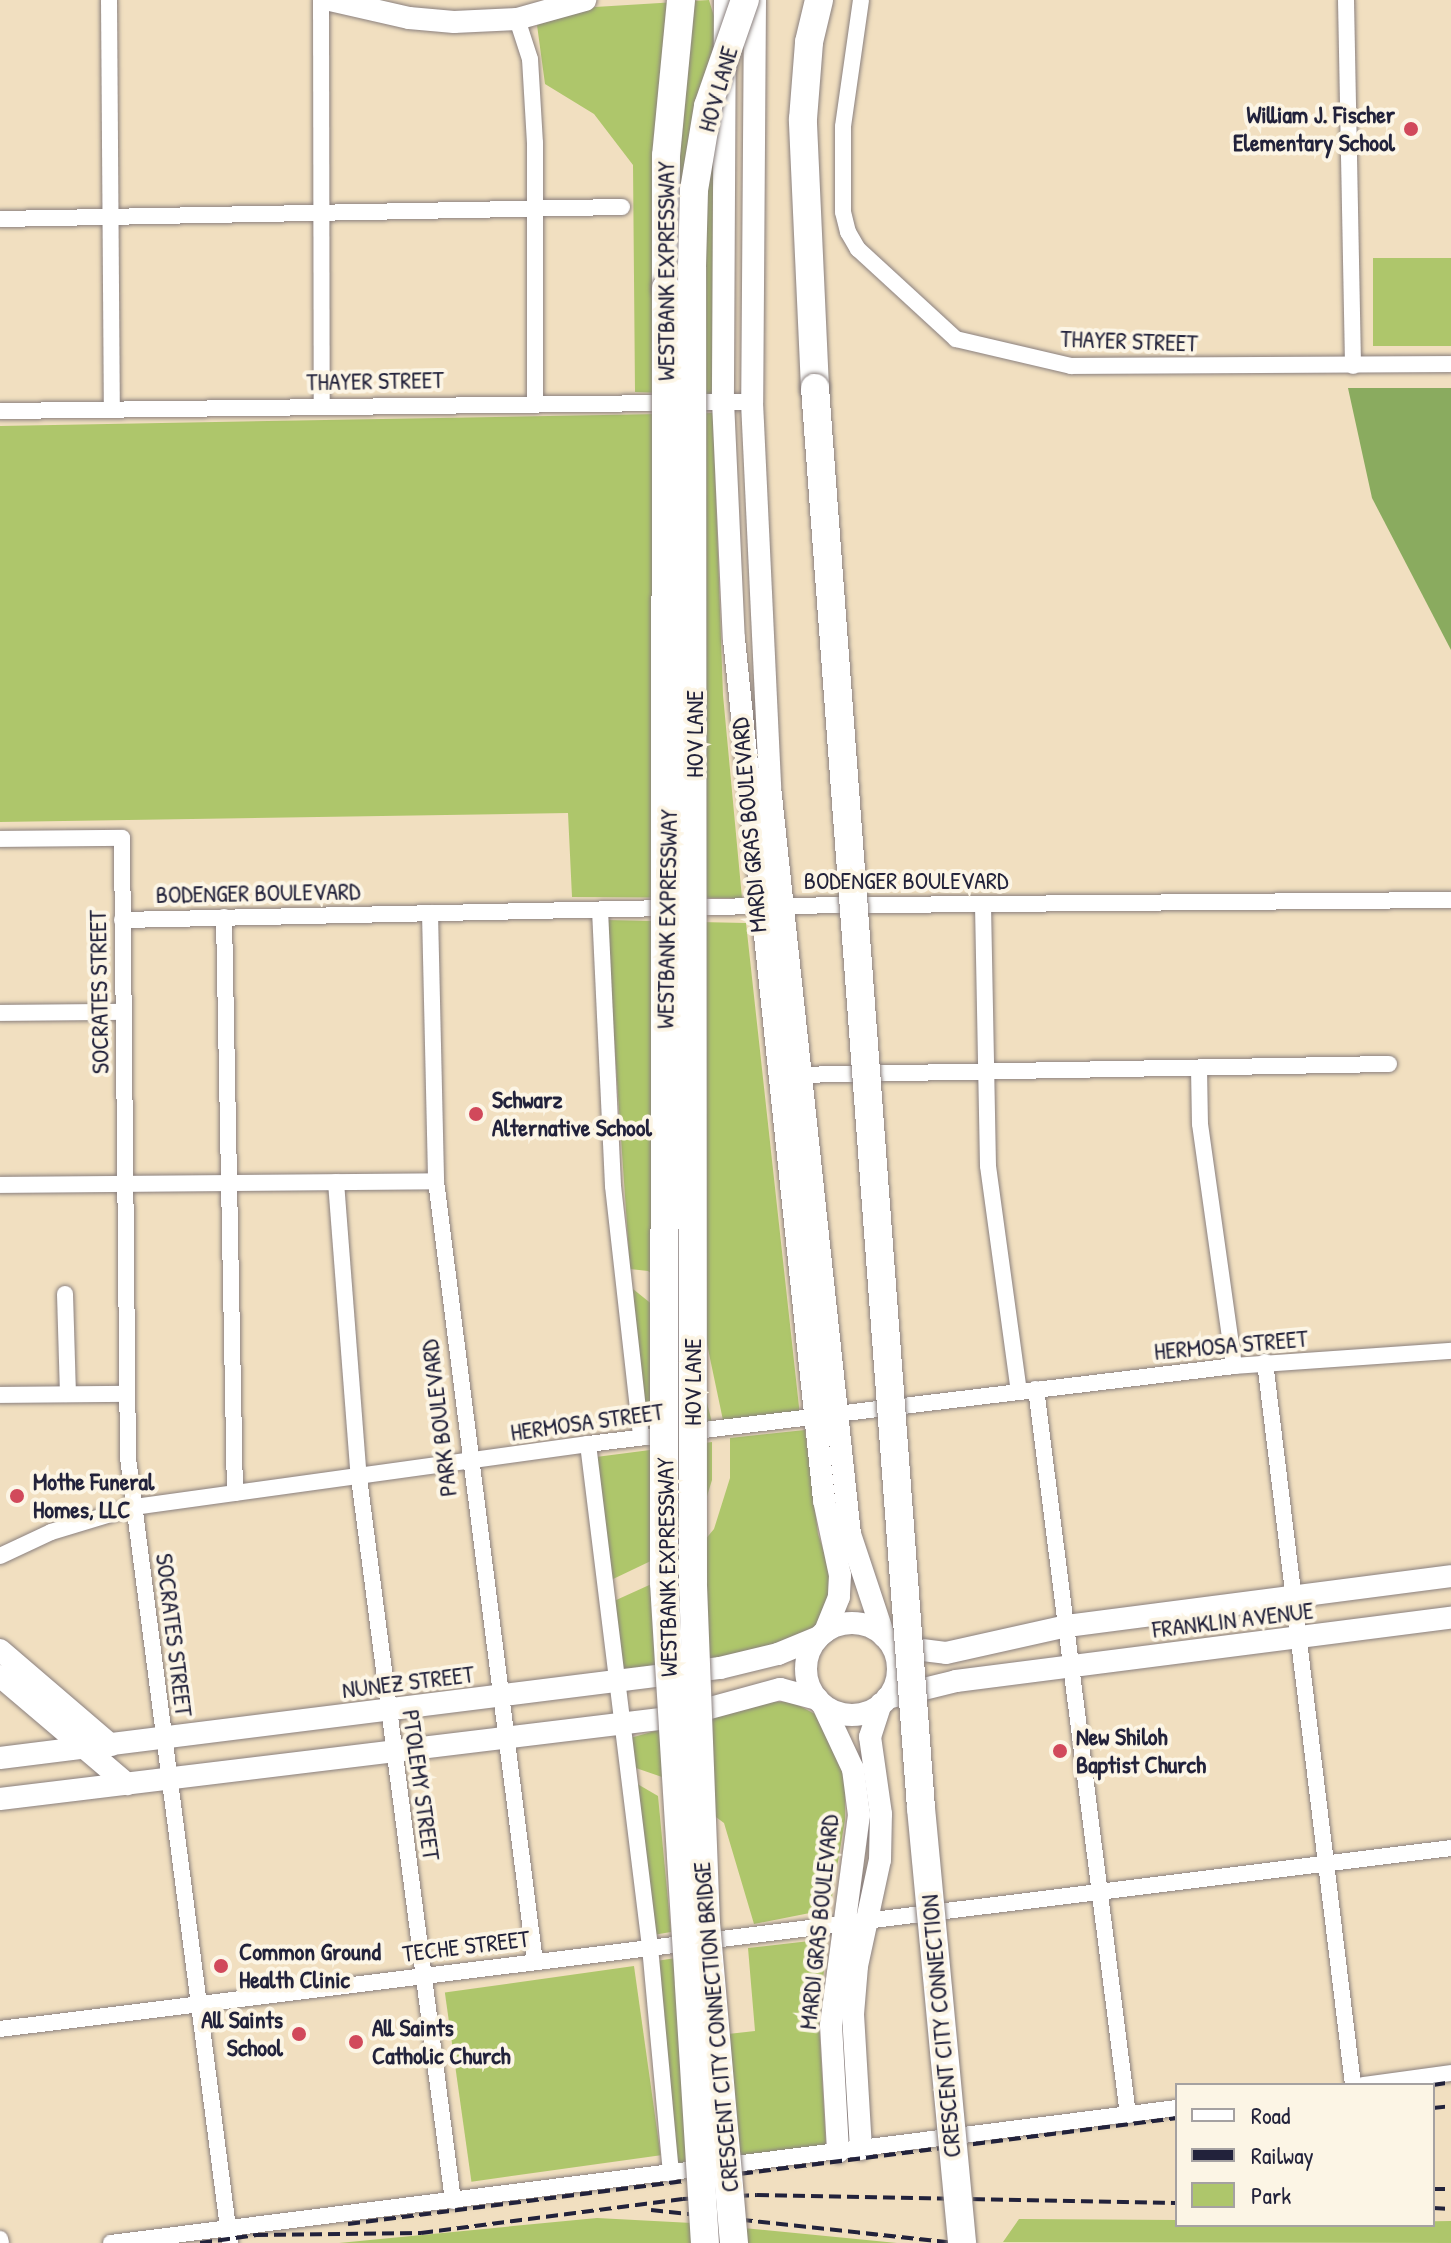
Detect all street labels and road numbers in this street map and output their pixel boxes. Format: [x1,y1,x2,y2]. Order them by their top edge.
street label: HOV LANE [692,43,744,135]
street label: WESTBANK EXPRESSWAY [652,161,680,381]
street label: THAYER STREET [1060,324,1198,358]
street label: THAYER STREET [306,365,444,397]
street label: HOV LANE [681,690,709,778]
street label: MARDI GRAS BOULEVARD [725,716,773,934]
street label: WESTBANK EXPRESSWAY [651,809,683,1029]
street label: BODENGER BOULEVARD [804,867,1008,895]
street label: BODENGER BOULEVARD [155,877,361,909]
street label: SOCRATES STREET [83,910,115,1074]
street label: HERMOSA STREET [1153,1324,1309,1366]
street label: PARK BOULEVARD [415,1338,463,1498]
street label: HOV LANE [679,1338,707,1426]
street label: HERMOSA STREET [509,1397,665,1447]
street label: WESTBANK EXPRESSWAY [651,1457,683,1677]
street label: SOCRATES STREET [150,1552,198,1718]
street label: FRANKLIN AVENUE [1151,1596,1315,1644]
street label: NUNEZ STREET [340,1660,476,1704]
street label: PTOLEMY STREET [396,1708,446,1862]
street label: MARDI GRAS BOULEVARD [793,1813,845,2031]
street label: CRESCENT CITY CONNECTION BRIDGE [687,1861,745,2193]
street label: CRESCENT CITY CONNECTION [915,1893,967,2159]
street label: TECHE STREET [401,1924,531,1968]

